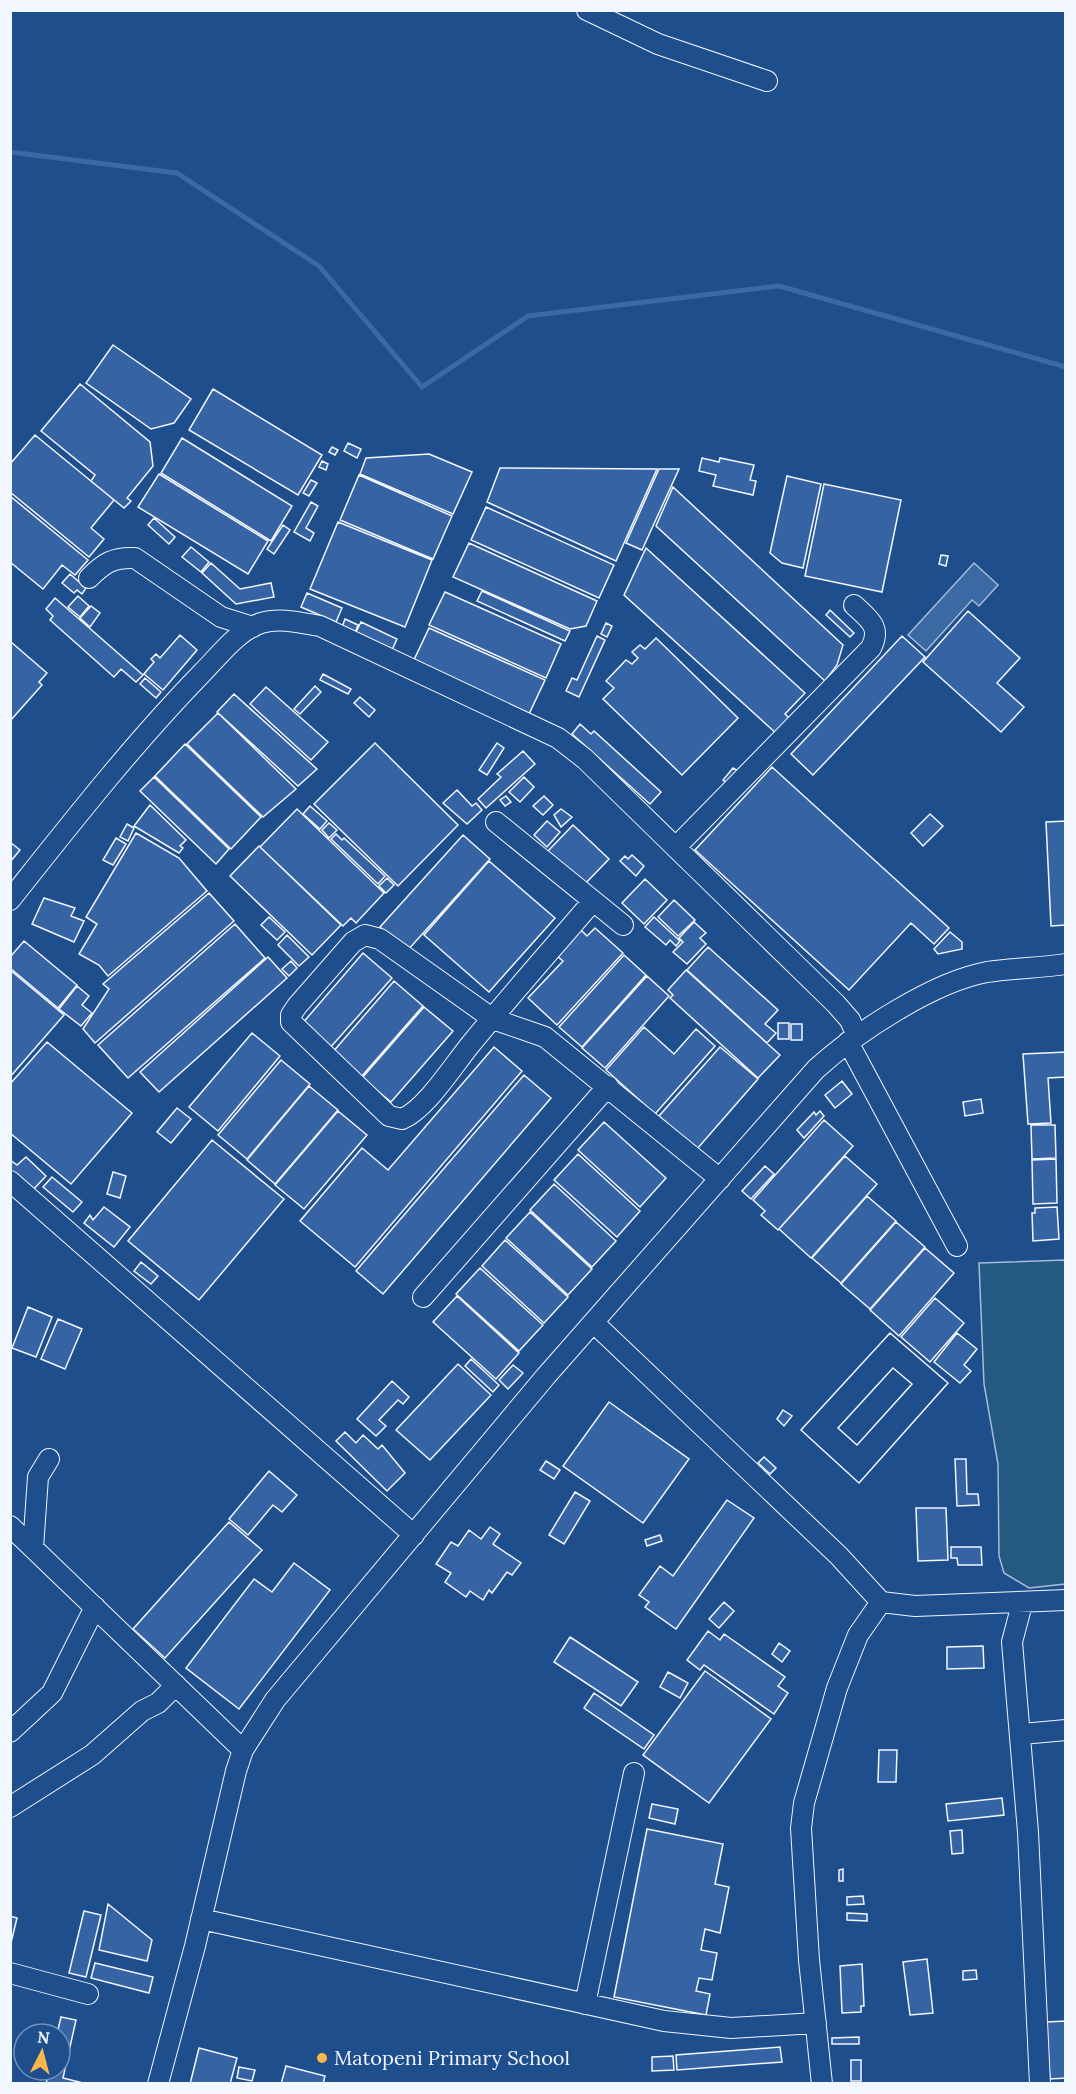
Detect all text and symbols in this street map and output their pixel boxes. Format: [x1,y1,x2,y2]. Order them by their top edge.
north arrow [12,2022,72,2082]
text: N [36,2026,51,2048]
place label: Matopeni Primary School [334,2045,570,2070]
marker: Matopeni Primary School [315,2051,329,2065]

